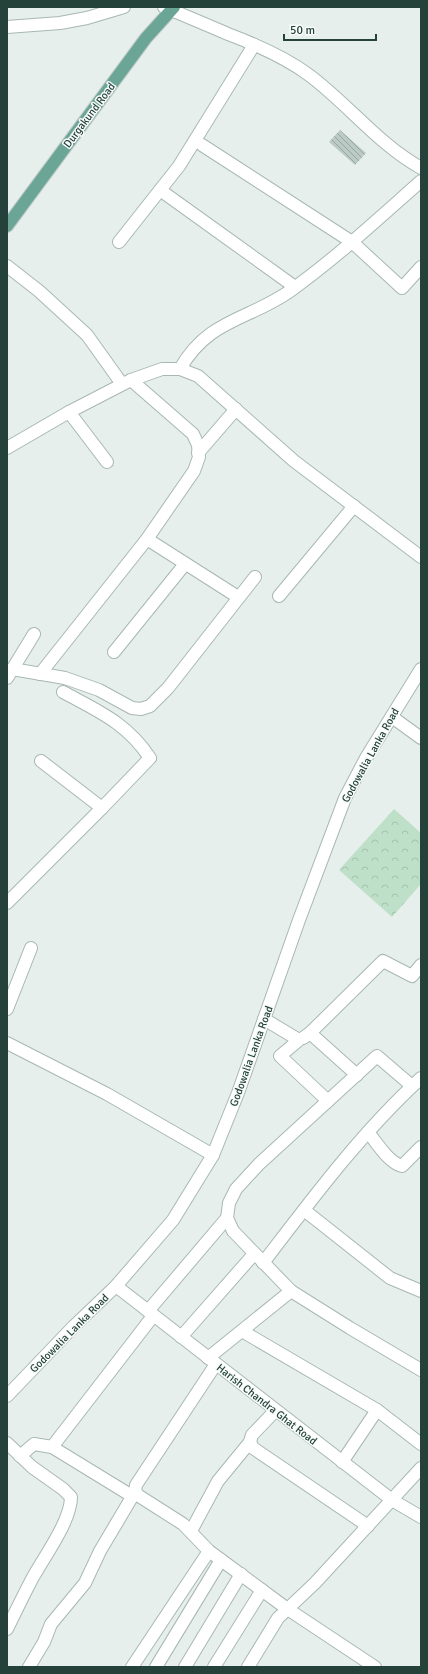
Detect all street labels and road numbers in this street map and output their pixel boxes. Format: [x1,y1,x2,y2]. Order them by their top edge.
street label: Durgakund Road [61,80,118,150]
street label: Godowalia Lanka Road [339,706,402,805]
street label: Godowalia Lanka Road [227,1004,276,1108]
street label: Godowalia Lanka Road [27,1291,112,1375]
street label: Harish Chandra Ghat Road [214,1361,320,1448]

